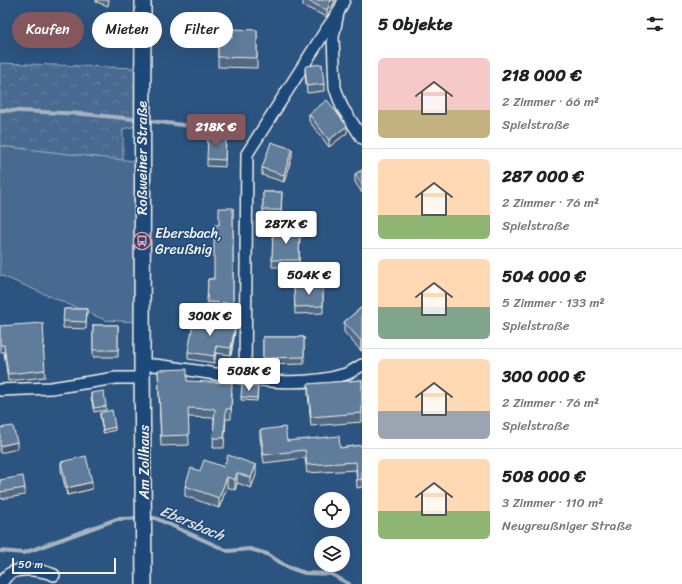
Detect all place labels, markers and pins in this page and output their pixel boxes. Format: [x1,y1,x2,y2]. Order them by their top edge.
pin: 218K € [183,114,249,148]
pin: 287K € [253,211,319,245]
place label: Ebersbach, Greußnig [155,221,222,262]
bus stop icon: Ebersbach, Greußnig [132,231,152,251]
pin: 504K € [276,262,342,296]
pin: 300K € [177,303,243,337]
pin: 508K € [216,358,282,392]

